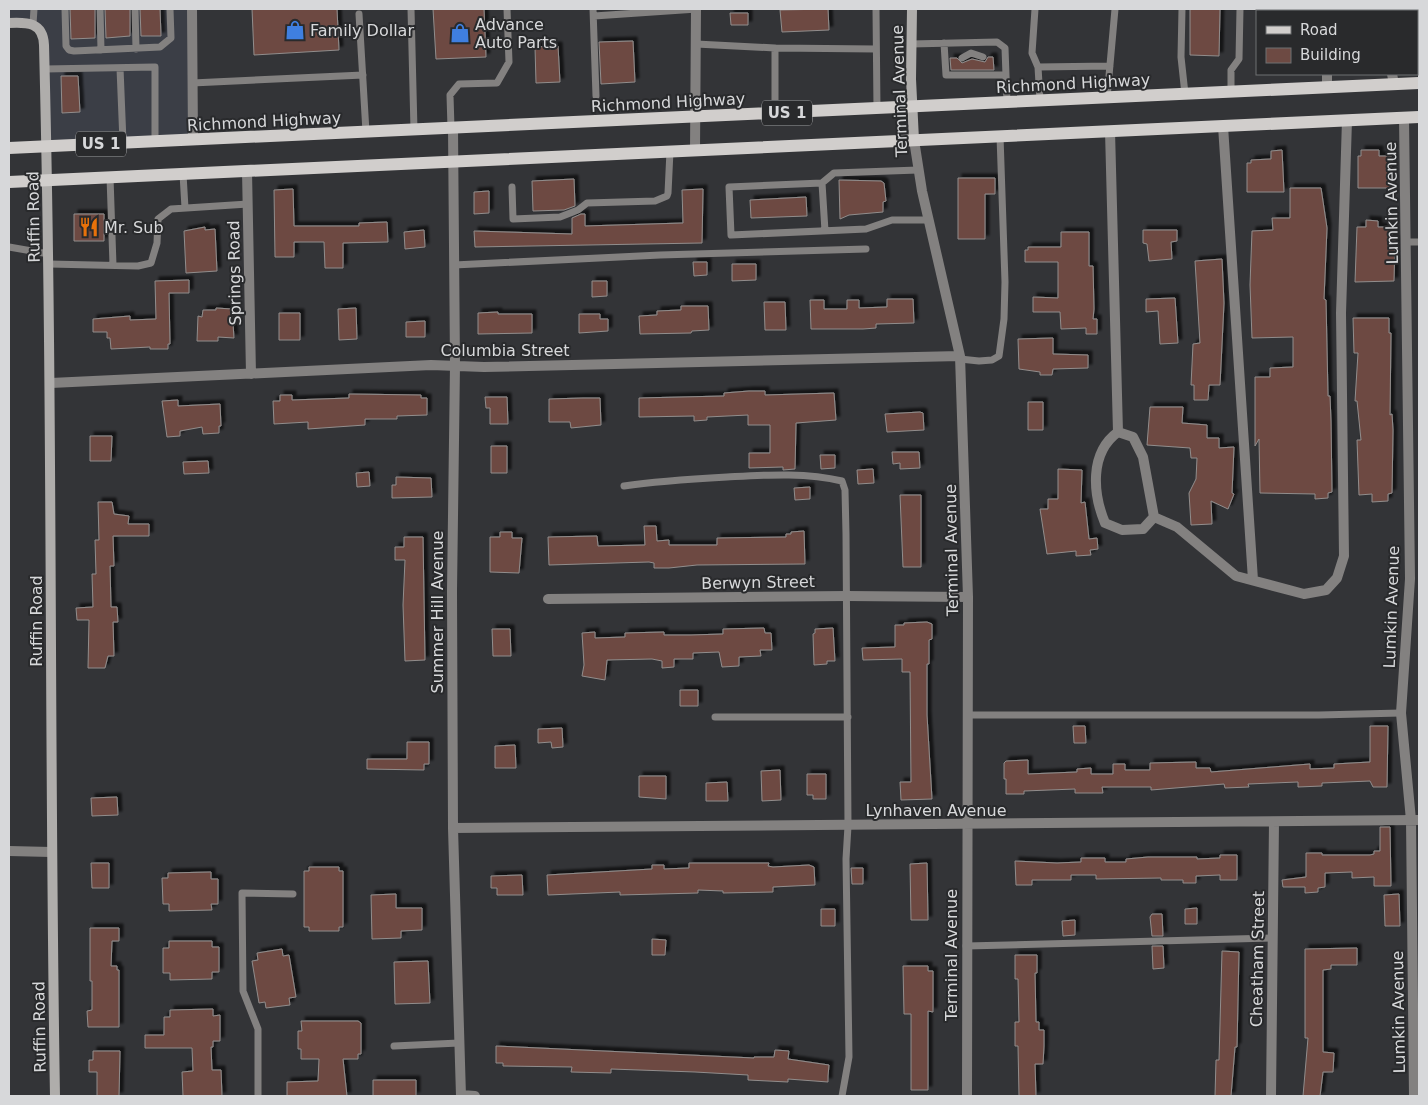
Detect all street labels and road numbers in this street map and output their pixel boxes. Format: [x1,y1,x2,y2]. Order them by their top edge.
street label: Terminal Avenue [888,25,911,158]
street label: Richmond Highway [995,70,1151,97]
street label: Richmond Highway [590,89,746,116]
road number: US 1 [762,100,812,126]
street label: Richmond Highway [186,108,342,135]
road number: US 1 [76,132,126,156]
street label: Lumkin Avenue [1381,141,1402,265]
street label: Ruffin Road [23,171,44,263]
street label: Springs Road [224,220,245,326]
street label: Columbia Street [440,341,570,360]
street label: Terminal Avenue [941,484,962,617]
street label: Summer Hill Avenue [428,531,447,693]
street label: Lumkin Avenue [1380,545,1403,669]
street label: Berwyn Street [701,572,815,593]
street label: Ruffin Road [27,575,46,667]
street label: Lynhaven Avenue [866,801,1006,820]
street label: Terminal Avenue [942,889,961,1022]
street label: Cheatham Street [1247,891,1268,1027]
street label: Lumkin Avenue [1388,950,1409,1074]
street label: Ruffin Road [29,981,50,1073]

